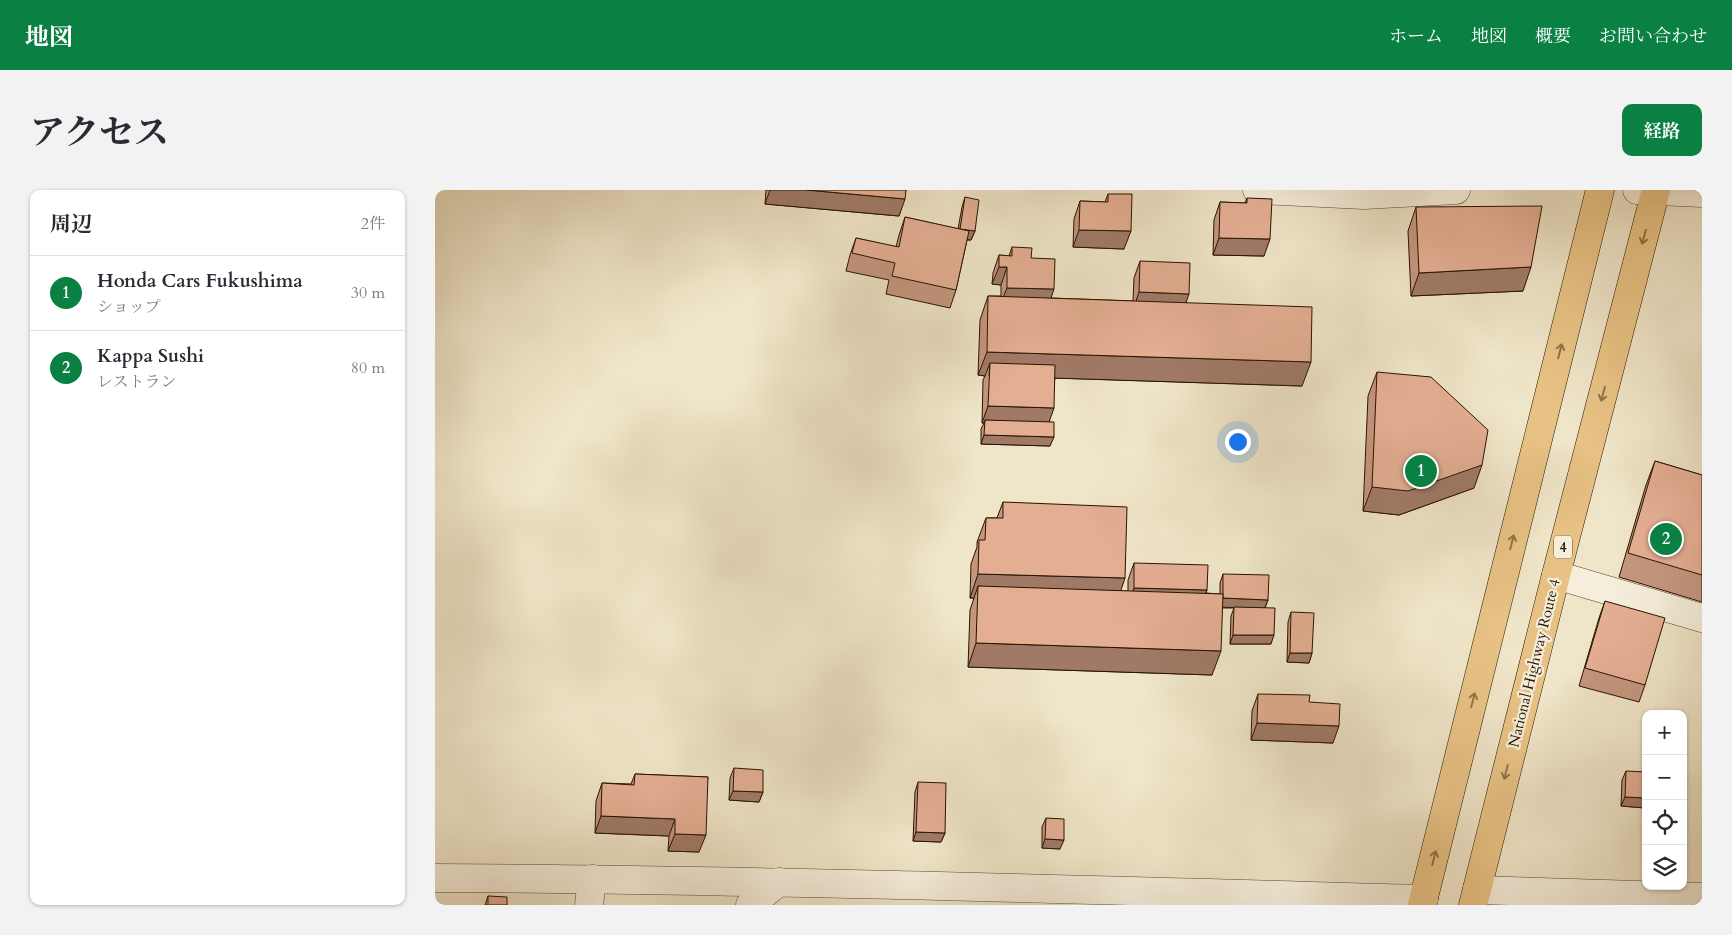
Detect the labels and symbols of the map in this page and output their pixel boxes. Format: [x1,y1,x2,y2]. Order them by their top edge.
one-way arrow [1639,229,1648,245]
one-way arrow [1556,343,1565,359]
one-way arrow [1598,386,1607,402]
your location [1225,429,1251,455]
pin: 1 [1405,452,1437,490]
pin: 2 [1650,520,1682,558]
one-way arrow [1508,535,1518,551]
road number: 4 [1554,536,1572,558]
street label: National Highway Route 4 [1503,576,1565,749]
one-way arrow [1469,692,1478,708]
one-way arrow [1501,764,1510,780]
one-way arrow [1430,850,1439,866]

